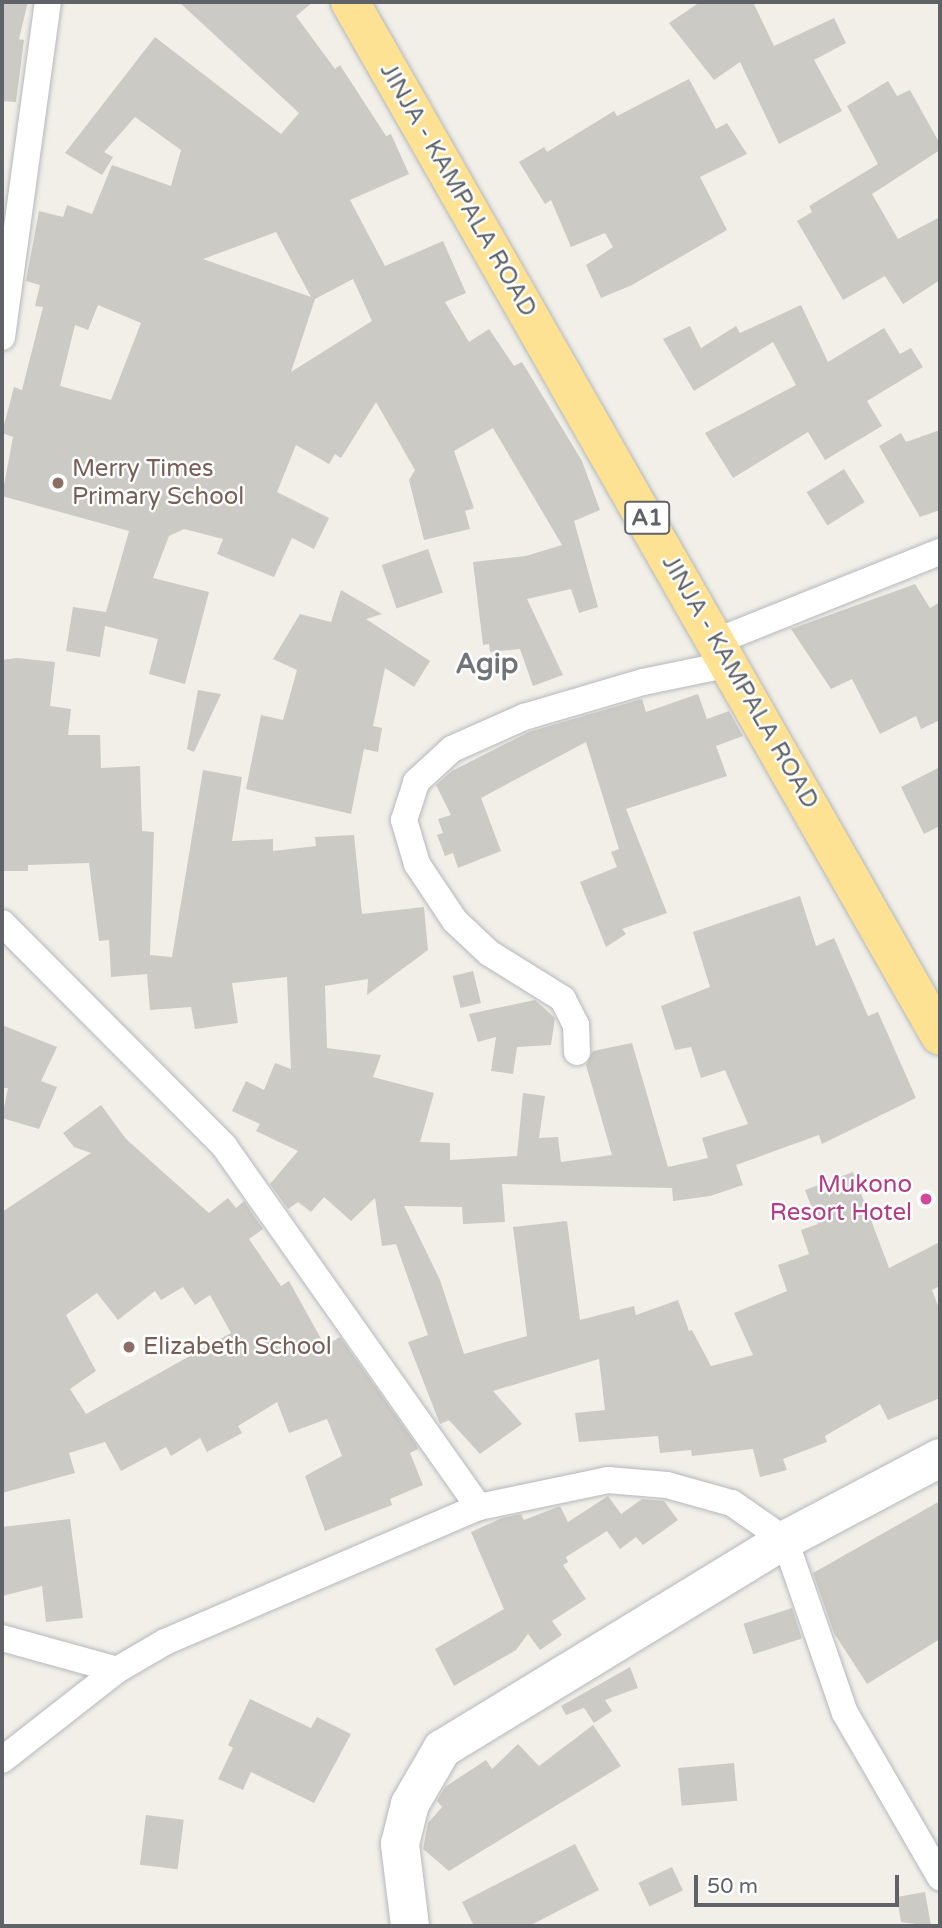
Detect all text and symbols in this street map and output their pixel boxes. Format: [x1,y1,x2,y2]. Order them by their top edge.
street label: JINJA - KAMPALA ROAD [374,58,542,322]
place label: Merry Times Primary School [72,455,244,511]
marker: Merry Times Primary School [50,475,66,491]
road number: A1 [622,498,672,538]
street label: JINJA - KAMPALA ROAD [656,550,824,814]
district label: Agip [456,647,518,681]
place label: Mukono Resort Hotel [770,1171,912,1227]
marker: Mukono Resort Hotel [918,1191,934,1207]
place label: Elizabeth School [143,1333,332,1361]
marker: Elizabeth School [121,1339,137,1355]
scale bar [697,1862,902,1906]
text: 50 m [707,1874,758,1899]

